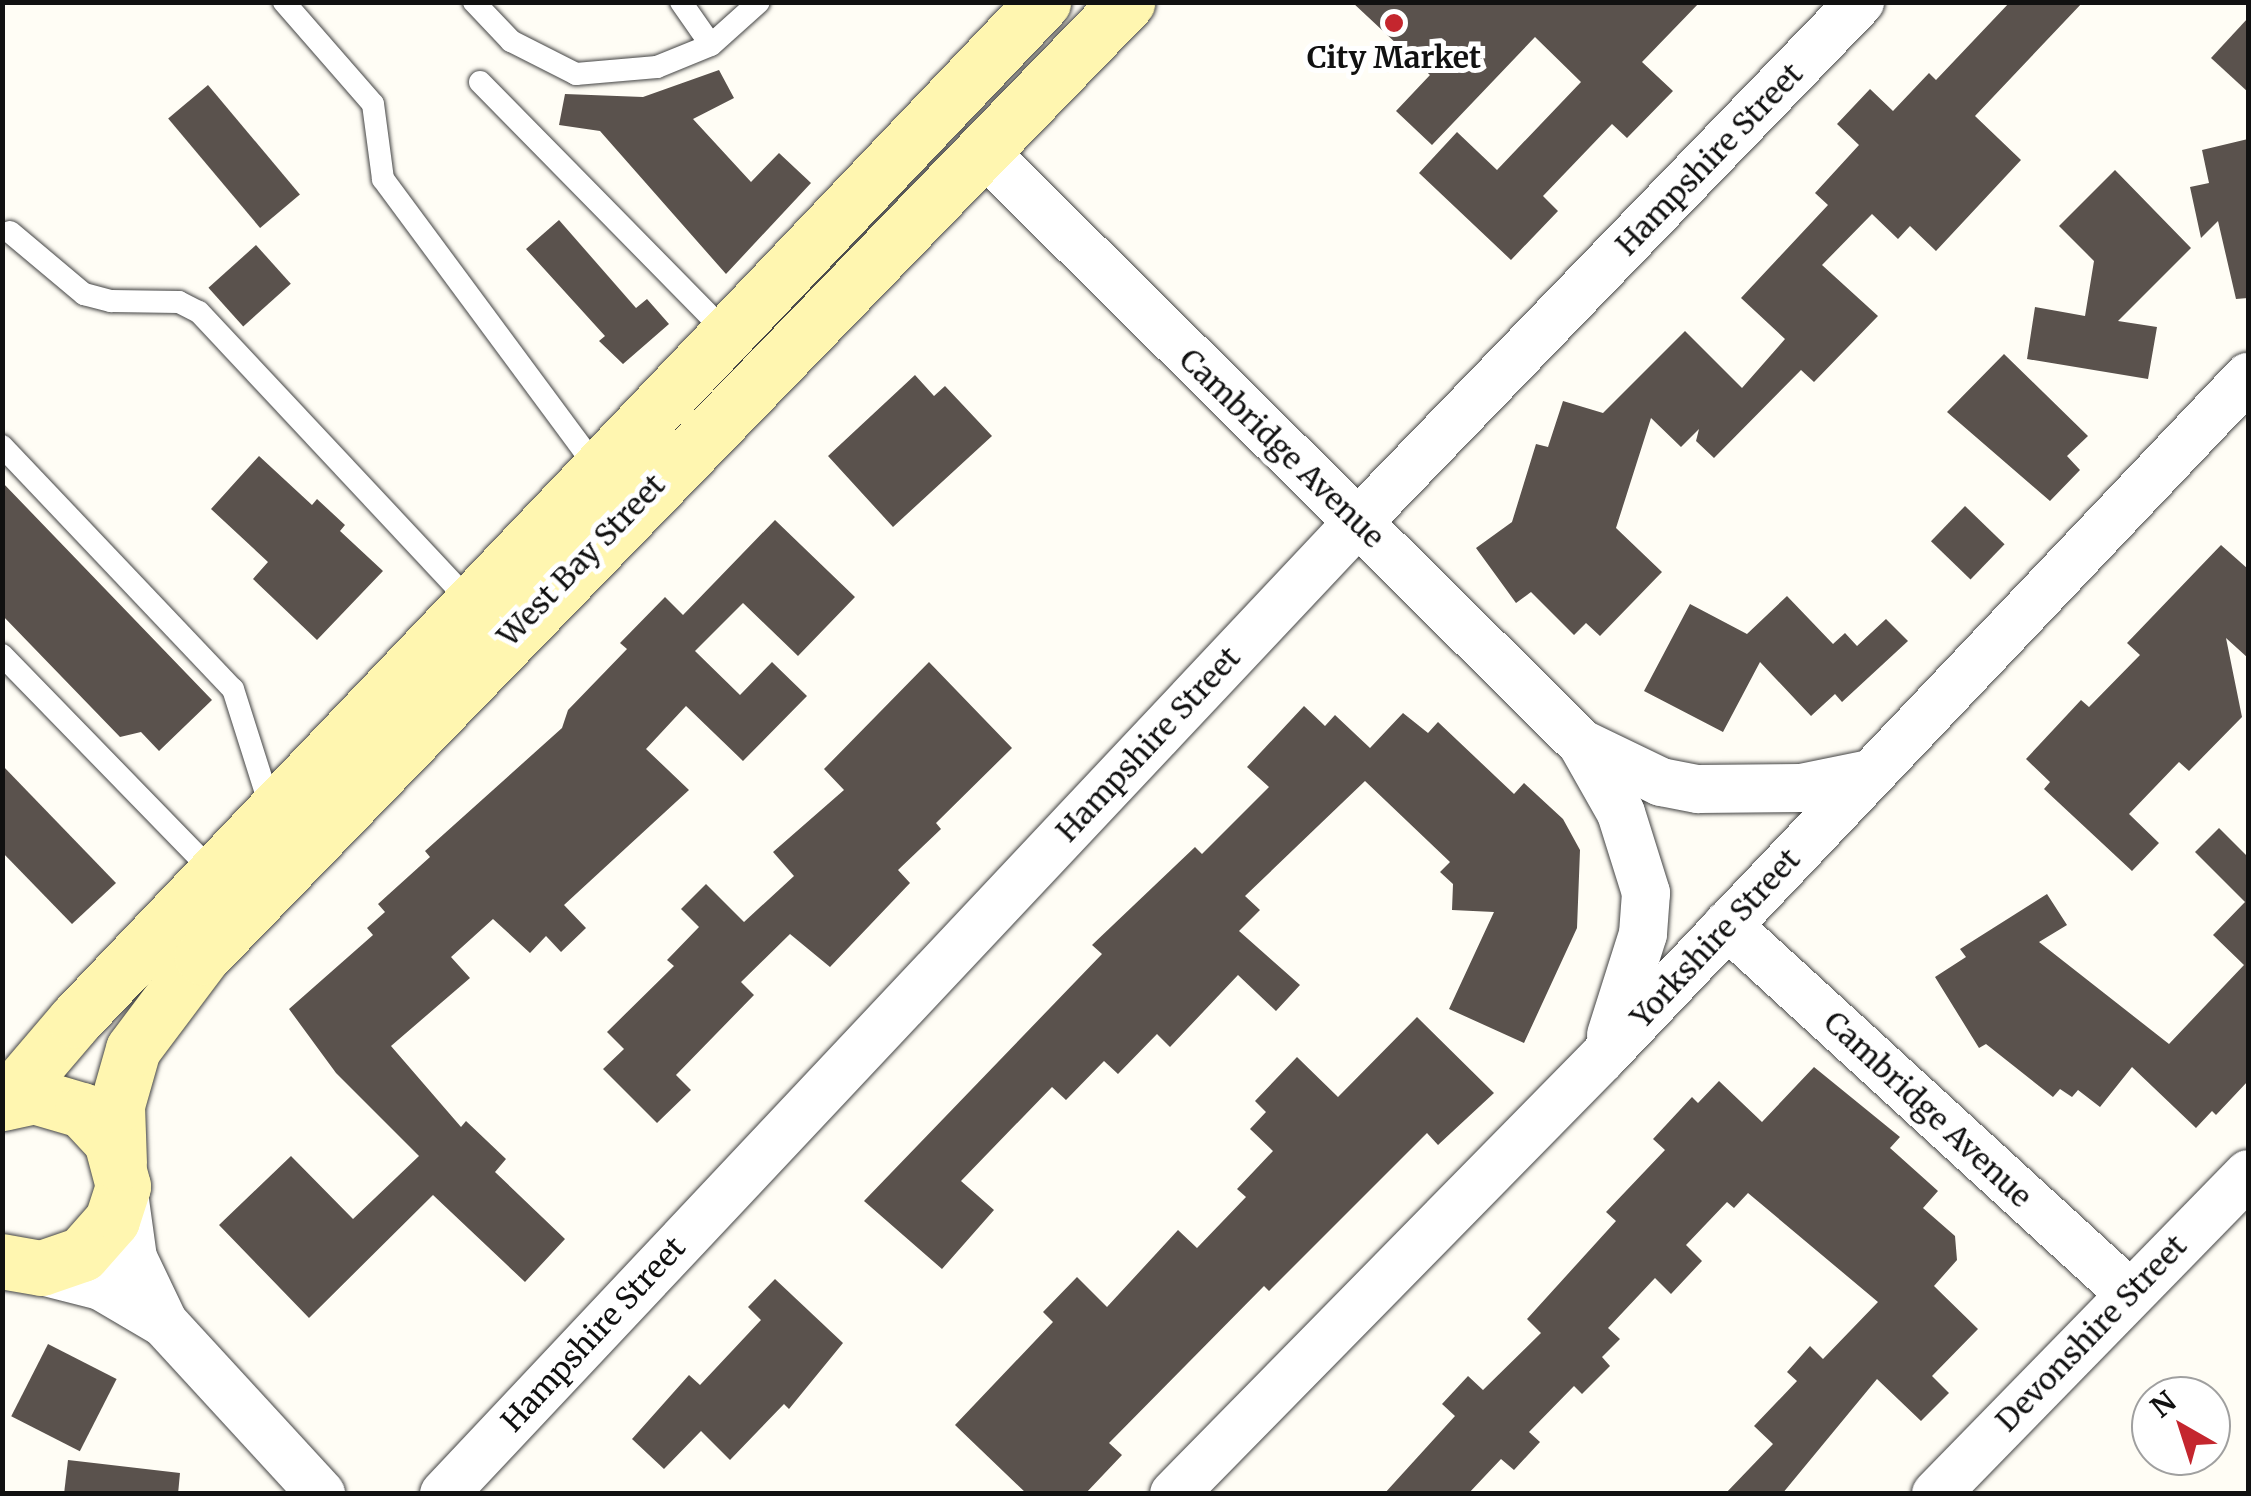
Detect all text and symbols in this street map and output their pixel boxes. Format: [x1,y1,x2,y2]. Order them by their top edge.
marker: City Market [1383,12,1405,34]
place label: City Market [1307,39,1481,75]
street label: Hampshire Street [1608,56,1810,262]
street label: Cambridge Avenue [1172,341,1392,555]
street label: West Bay Street [490,467,672,653]
street label: Hampshire Street [1049,639,1247,849]
street label: Yorkshire Street [1623,841,1807,1035]
street label: Cambridge Avenue [1817,1004,2039,1214]
street label: Devonshire Street [1988,1228,2194,1438]
street label: Hampshire Street [494,1229,692,1439]
north arrow [2131,1376,2231,1476]
text: N [2143,1383,2183,1425]

